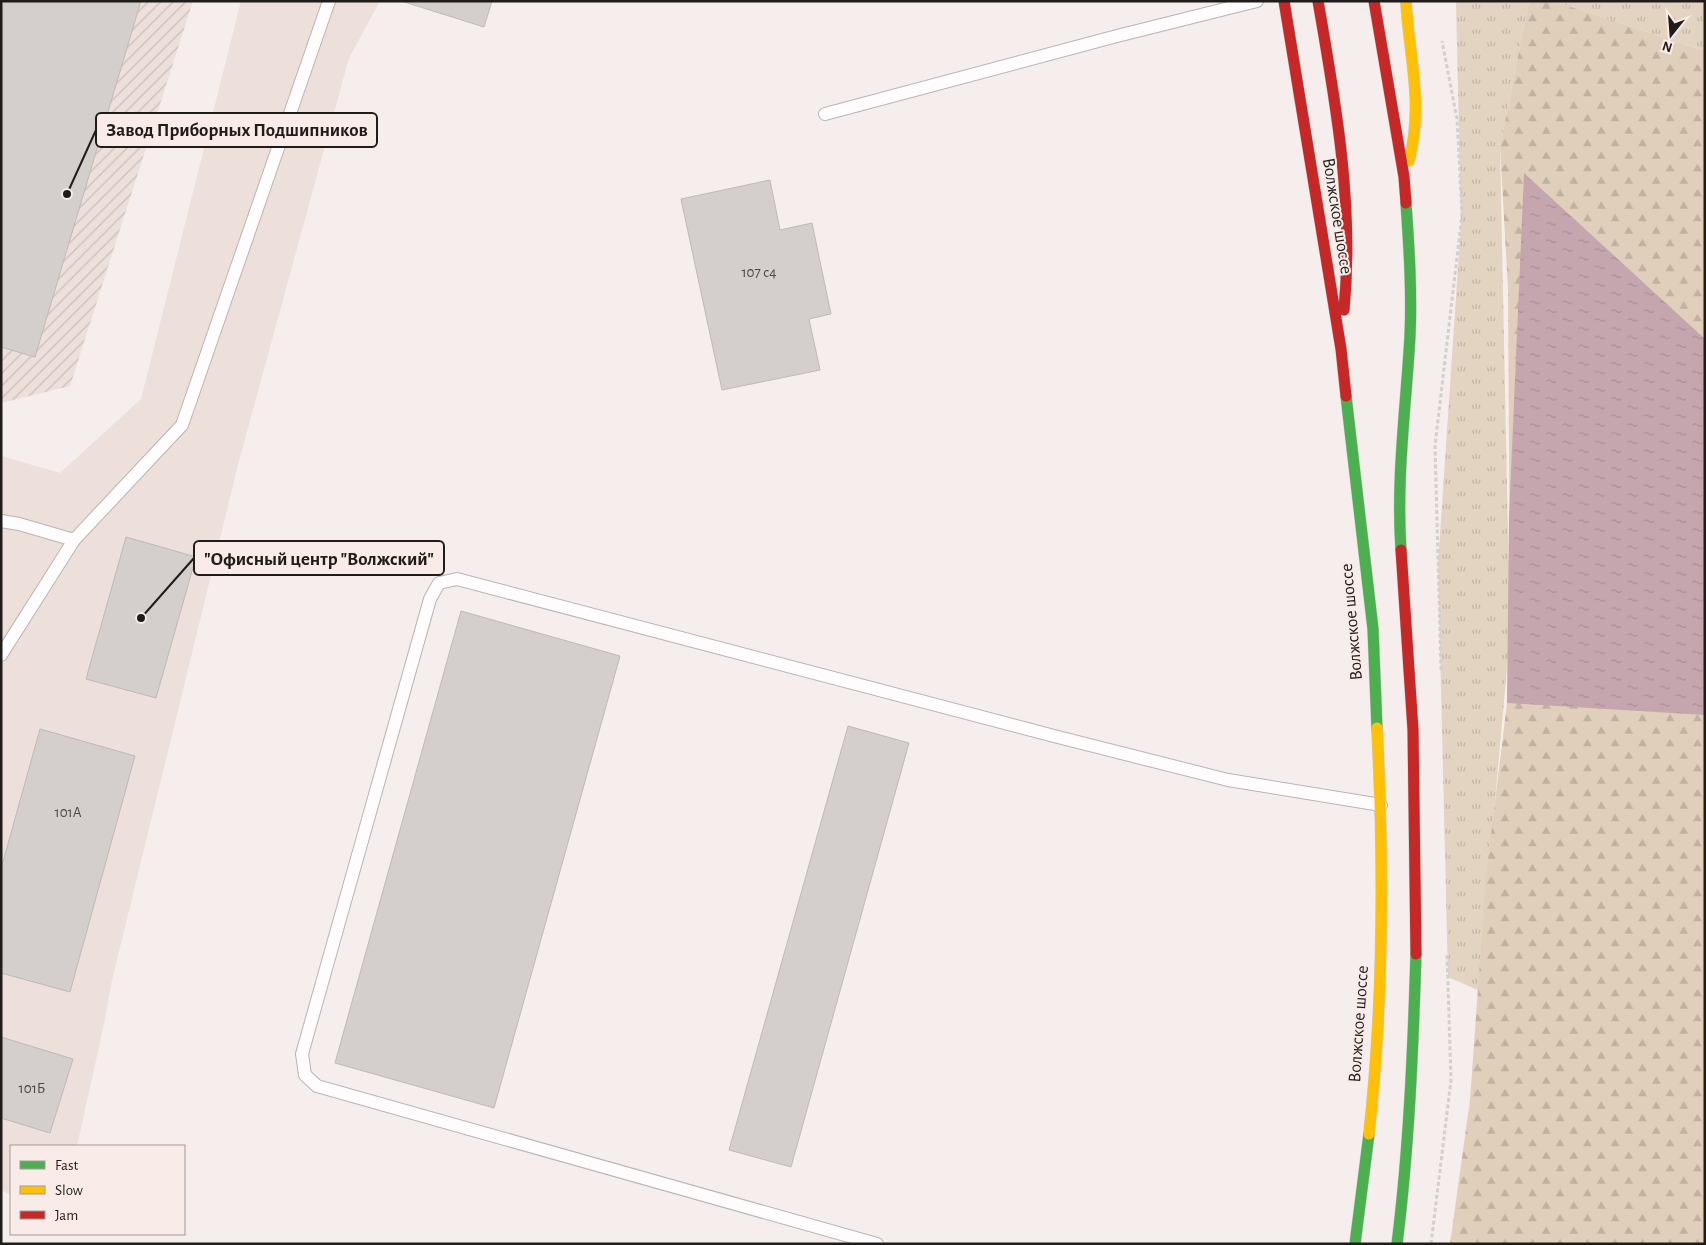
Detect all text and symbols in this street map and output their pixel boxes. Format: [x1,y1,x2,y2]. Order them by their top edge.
north arrow [1646,10,1696,60]
text: N [1661,38,1674,55]
callout: Завод Приборных Подшипников [96,113,377,147]
text: Завод Приборных Подшипников [106,121,368,140]
street label: Волжское шоссе [1319,157,1355,275]
house number: 107 с4 [741,265,777,280]
callout: "Офисный центр "Волжский" [194,541,444,575]
text: "Офисный центр "Волжский" [204,550,434,569]
street label: Волжское шоссе [1338,563,1366,681]
house number: 101А [54,805,82,820]
street label: Волжское шоссе [1346,965,1372,1083]
house number: 101Б [19,1081,45,1096]
legend [10,1145,185,1235]
text: Fast [55,1158,79,1173]
text: Slow [55,1183,83,1198]
text: Jam [55,1208,78,1223]

